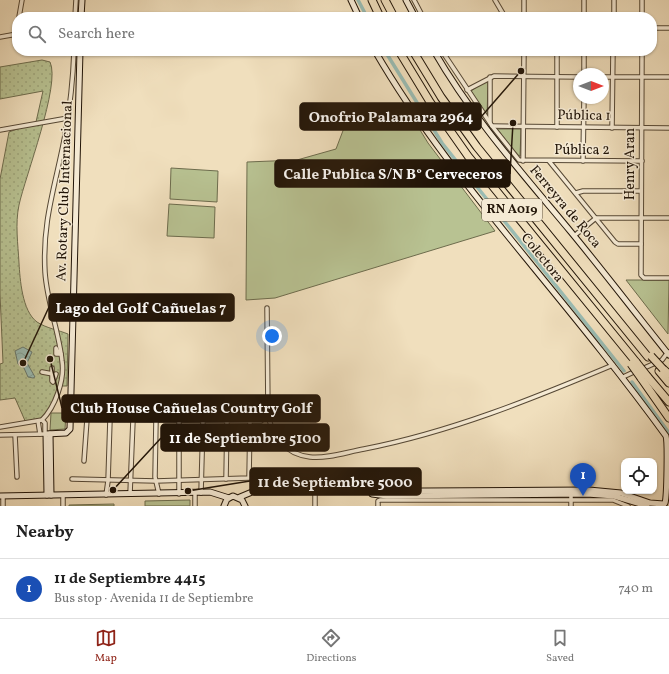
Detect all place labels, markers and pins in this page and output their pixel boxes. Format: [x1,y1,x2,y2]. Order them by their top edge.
callout: Onofrio Palamara 2964 [300,103,481,130]
callout: Calle Publica S/N B° Cerveceros [275,160,510,187]
callout: Lago del Golf Cañuelas 7 [49,294,234,321]
callout: Club House Cañuelas Country Golf [62,395,320,422]
callout: 11 de Septiembre 5100 [161,424,329,451]
pin: 1 [570,463,596,496]
callout: 11 de Septiembre 5000 [250,468,421,495]

